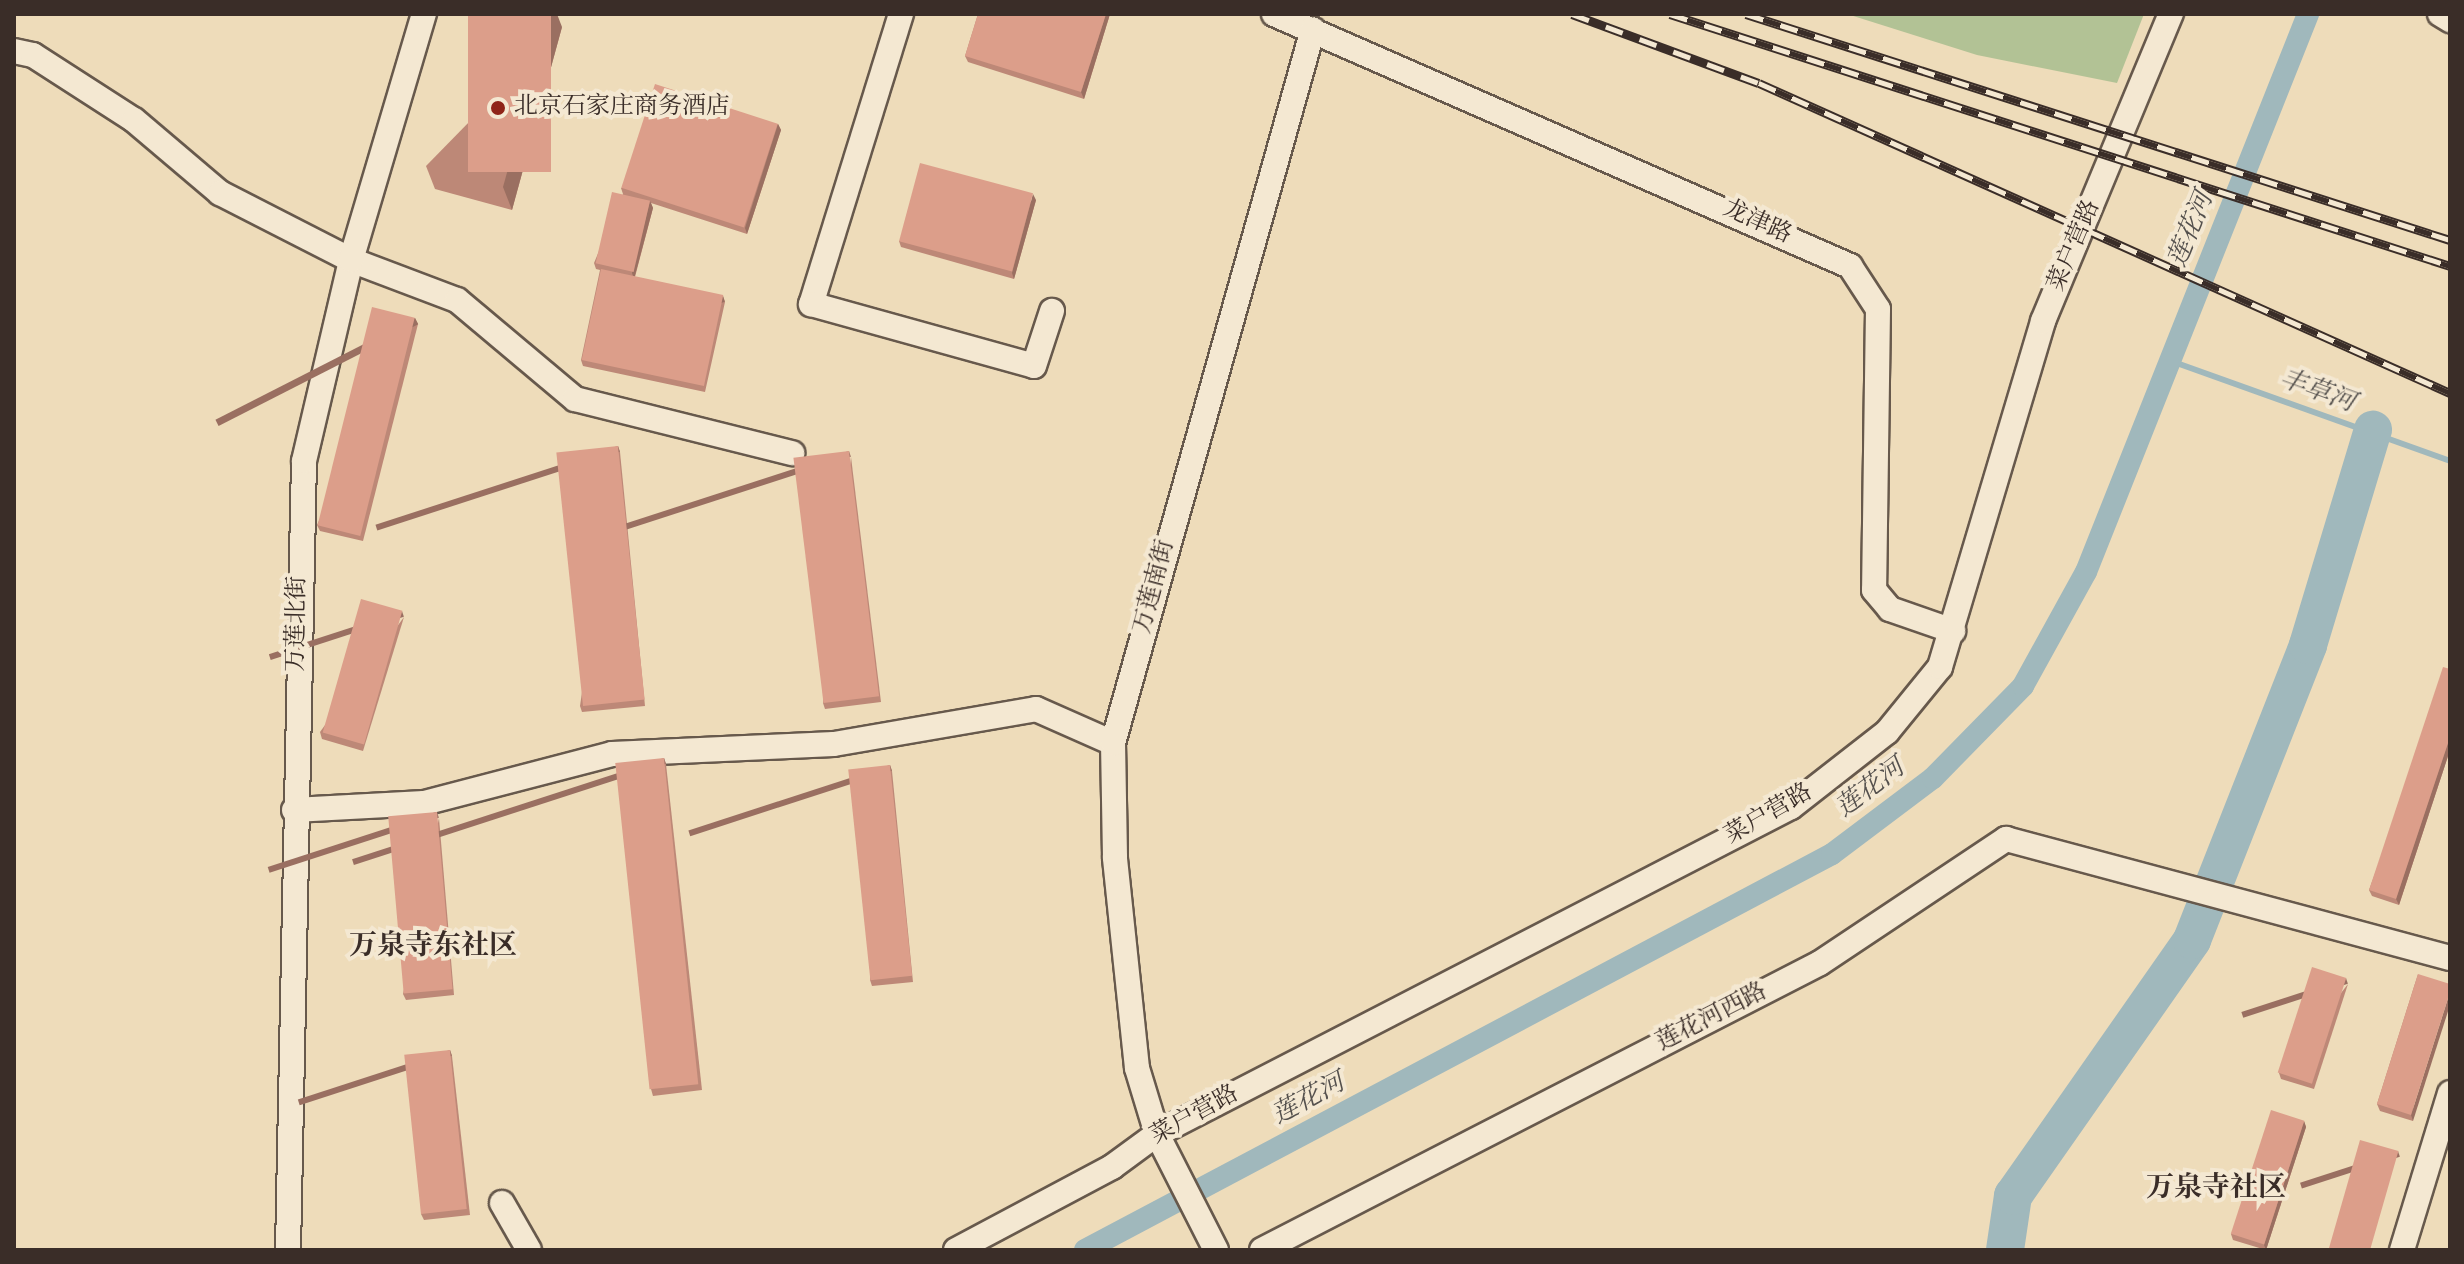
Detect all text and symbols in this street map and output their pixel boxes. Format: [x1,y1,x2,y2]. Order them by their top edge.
place label: 北京石家庄商务酒店 [514,94,730,122]
marker: 北京石家庄商务酒店 [489,99,507,117]
water label: 莲花河 [2163,188,2221,272]
street label: 龙津路 [1718,195,1796,251]
street label: 菜户营路 [2043,196,2107,296]
water label: 丰草河 [2275,364,2359,420]
street label: 万莲南街 [1129,537,1181,637]
street label: 万莲北街 [283,576,313,672]
water label: 莲花河 [1830,753,1912,825]
street label: 菜户营路 [1720,779,1818,851]
district label: 万泉寺东社区 [349,930,517,964]
street label: 莲花河西路 [1652,978,1772,1058]
water label: 莲花河 [1267,1068,1351,1132]
street label: 菜户营路 [1146,1080,1244,1152]
district label: 万泉寺社区 [2146,1172,2286,1206]

